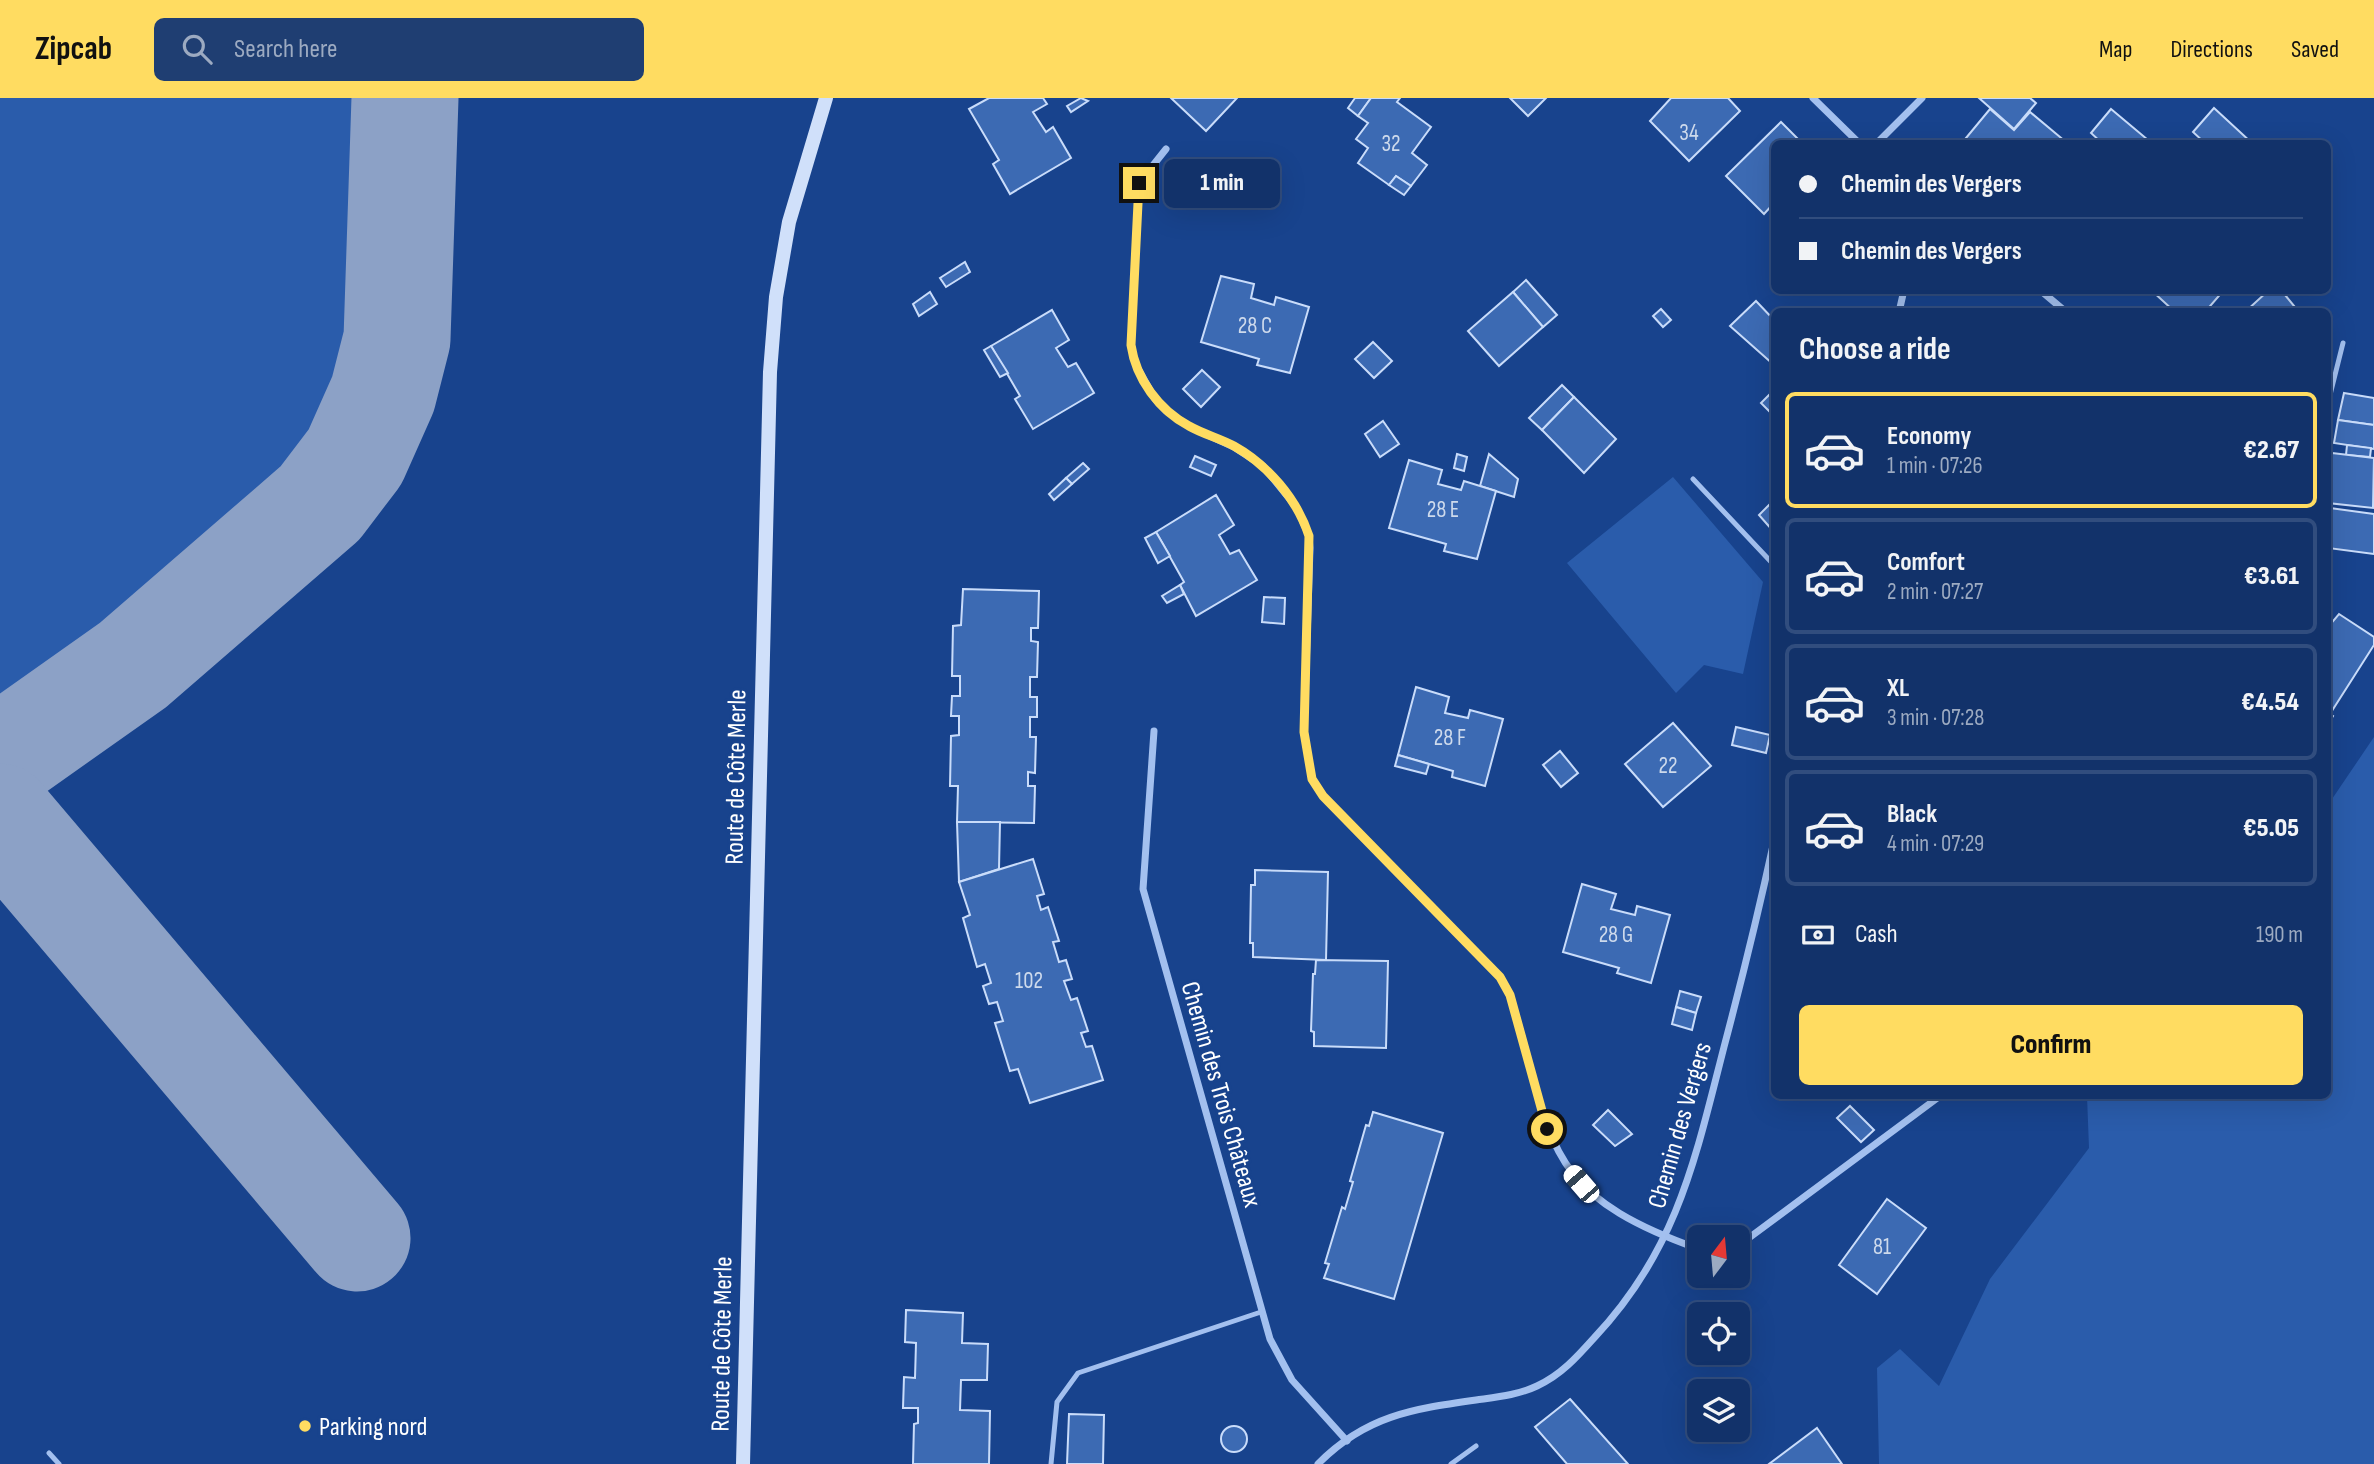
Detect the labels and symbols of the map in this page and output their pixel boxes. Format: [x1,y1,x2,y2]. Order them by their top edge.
house number: 34 [1679,119,1699,147]
house number: 32 [1381,130,1401,158]
callout: 1 min [1164,158,1279,208]
route end [1123,167,1155,199]
house number: 28 C [1238,312,1272,340]
house number: 28 E [1427,496,1459,524]
street label: Route de Côte Merle [719,689,754,865]
house number: 28 F [1434,724,1466,752]
house number: 22 [1659,752,1677,780]
house number: 28 G [1599,921,1633,949]
house number: 102 [1015,967,1043,995]
street label: Chemin des Trois Châteaux [1174,978,1268,1211]
street label: Chemin des Vergers [1642,1039,1719,1212]
route start [1531,1113,1563,1145]
car [1560,1161,1603,1207]
north arrow [1687,1225,1750,1288]
house number: 81 [1873,1233,1891,1261]
street label: Route de Côte Merle [705,1256,740,1432]
place label: Parking nord [319,1412,427,1443]
marker: Parking nord [297,1418,313,1434]

